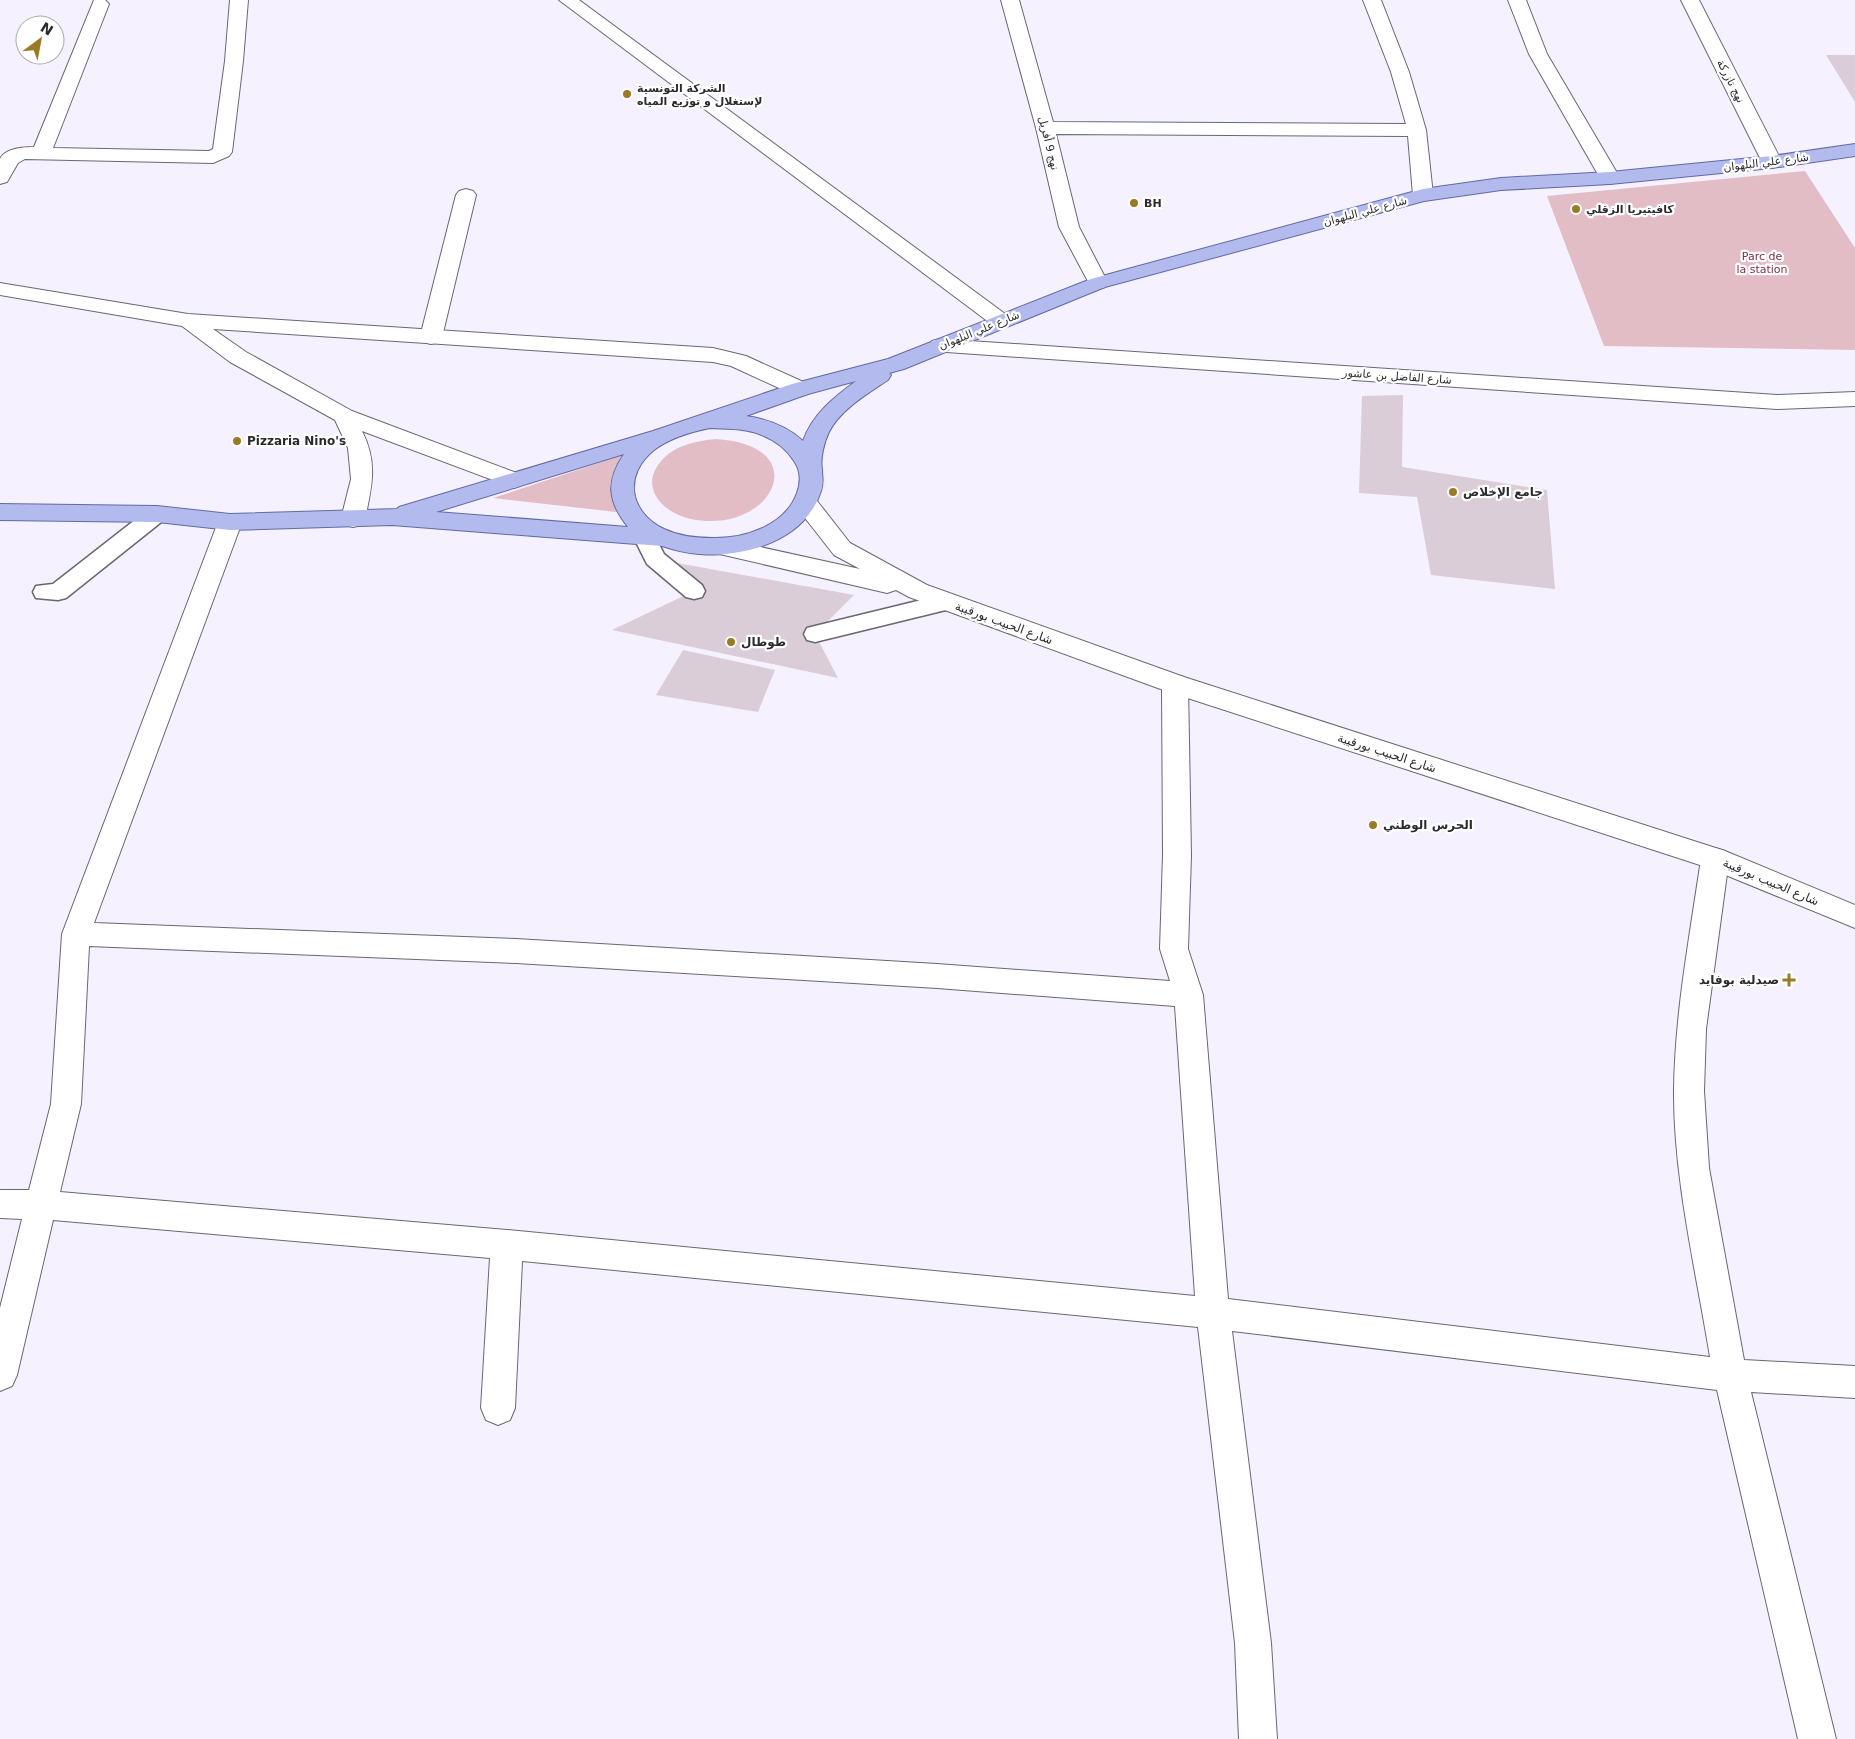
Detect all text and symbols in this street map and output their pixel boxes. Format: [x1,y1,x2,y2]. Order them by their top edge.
north arrow [15,15,65,65]
text: N [38,19,56,39]
street label: نهج تازركة [1714,57,1747,105]
place label: الشركة التونسية لإستغلال و توزيع المياه [637,82,762,108]
marker: الشركة التونسية لإستغلال و توزيع المياه [621,88,633,100]
street label: نهج 9 أفريل [1036,115,1062,171]
street label: شارع علي البلهوان [1723,151,1810,174]
street label: شارع علي البلهوان [1322,194,1408,229]
marker: BH [1128,197,1140,209]
place label: BH [1144,197,1162,210]
marker: كافيتيريا الزقلي [1570,203,1582,215]
place label: كافيتيريا الزقلي [1586,203,1674,216]
park label: Parc de la station [1736,250,1788,276]
street label: شارع علي البلهوان [937,308,1022,353]
street label: شارع الفاضل بن عاشور [1341,366,1452,387]
place label: Pizzaria Nino's [247,434,346,448]
marker: Pizzaria Nino's [231,435,243,447]
place label: جامع الإخلاص [1463,485,1543,499]
marker: جامع الإخلاص [1447,486,1459,498]
street label: شارع الحبيب بورقيبة [953,599,1055,648]
place label: طوطال [741,635,786,650]
marker: طوطال [725,636,737,648]
street label: شارع الحبيب بورقيبة [1336,730,1438,776]
place label: الحرس الوطني [1383,818,1473,833]
marker: الحرس الوطني [1367,819,1379,831]
street label: شارع الحبيب بورقيبة [1721,855,1821,909]
place label: صيدلية بوفايد [1699,973,1779,988]
marker: صيدلية بوفايد [1783,974,1795,986]

